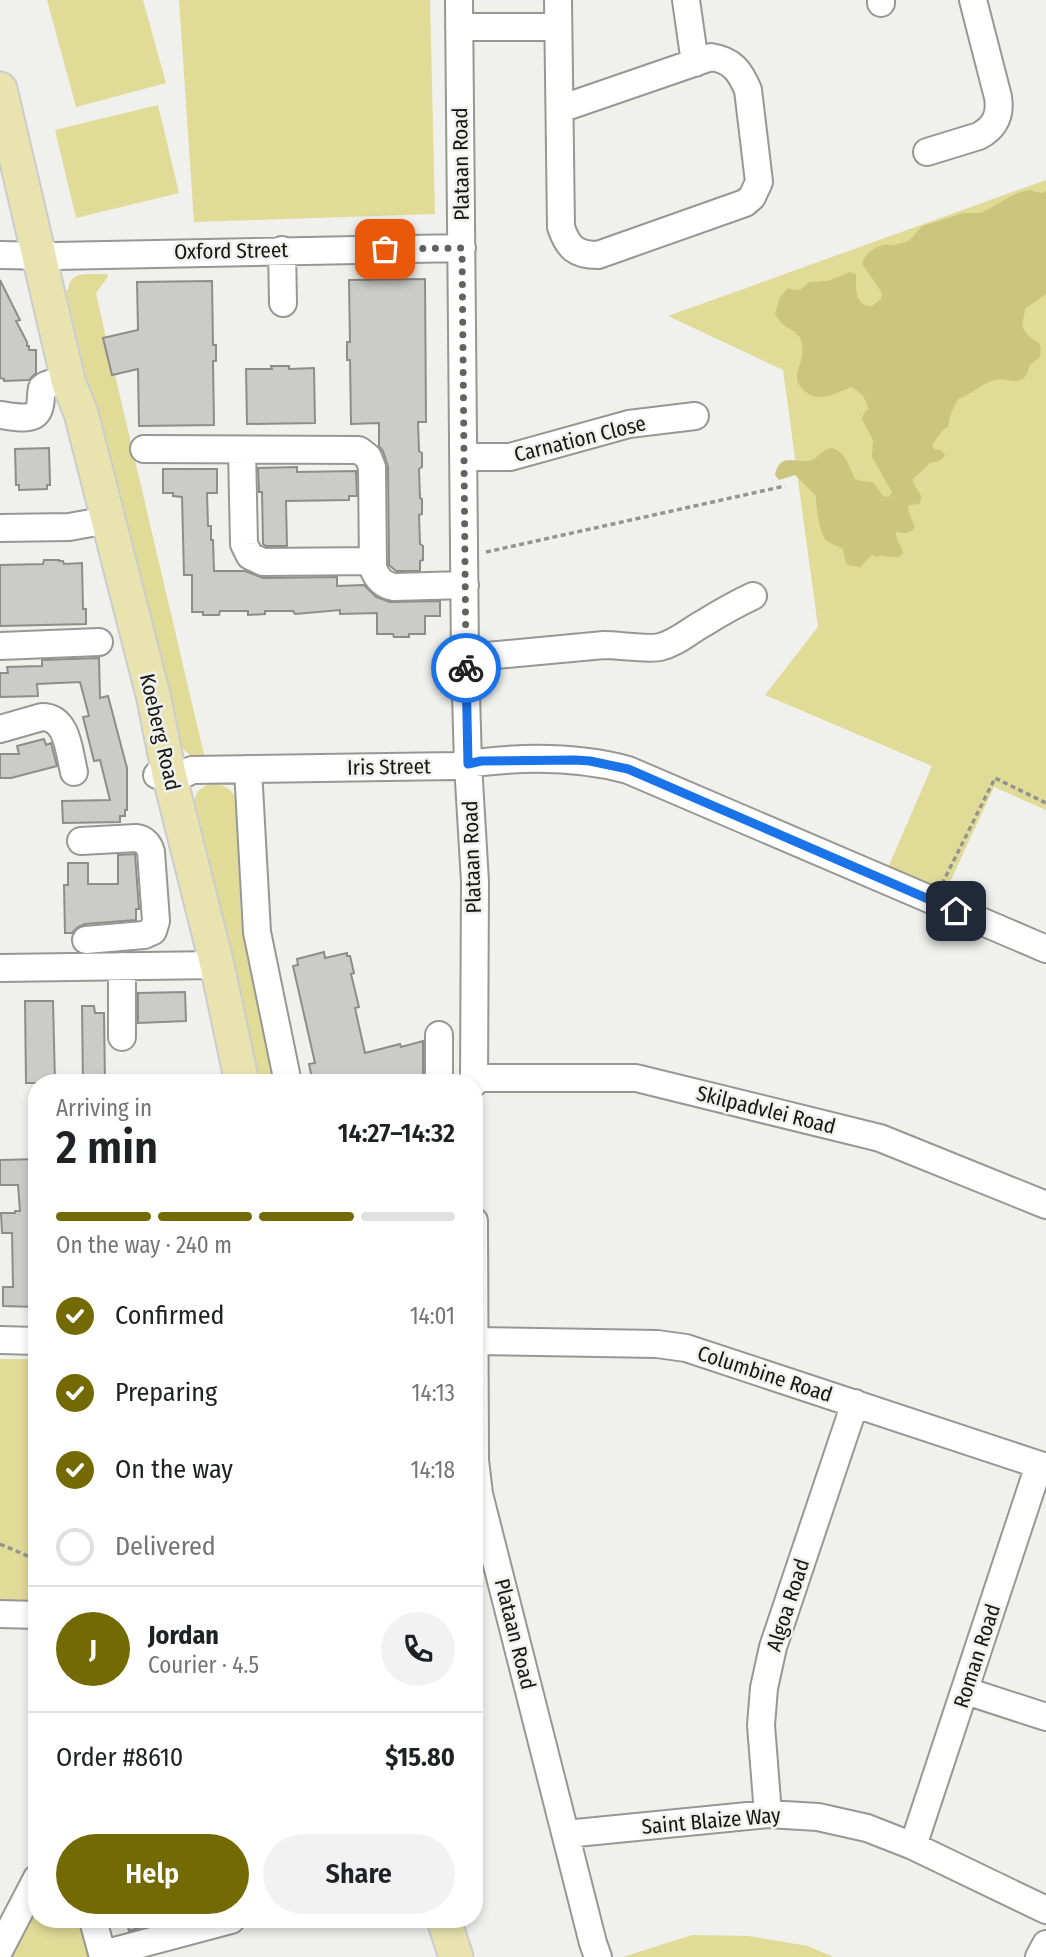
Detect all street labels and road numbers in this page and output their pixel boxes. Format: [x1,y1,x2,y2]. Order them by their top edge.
street label: Plataan Road [447,107,475,221]
street label: Oxford Street [174,237,288,265]
street label: Carnation Close [511,410,649,468]
street label: Koeberg Road [134,671,186,793]
street label: Iris Street [347,753,431,781]
street label: Plataan Road [457,800,487,914]
street label: Skilpadvlei Road [694,1080,838,1140]
street label: Columbine Road [694,1340,836,1408]
street label: Algoa Road [761,1555,815,1655]
street label: Plataan Road [489,1576,541,1692]
street label: Roman Road [948,1601,1006,1711]
street label: Saint Blaize Way [640,1802,782,1840]

